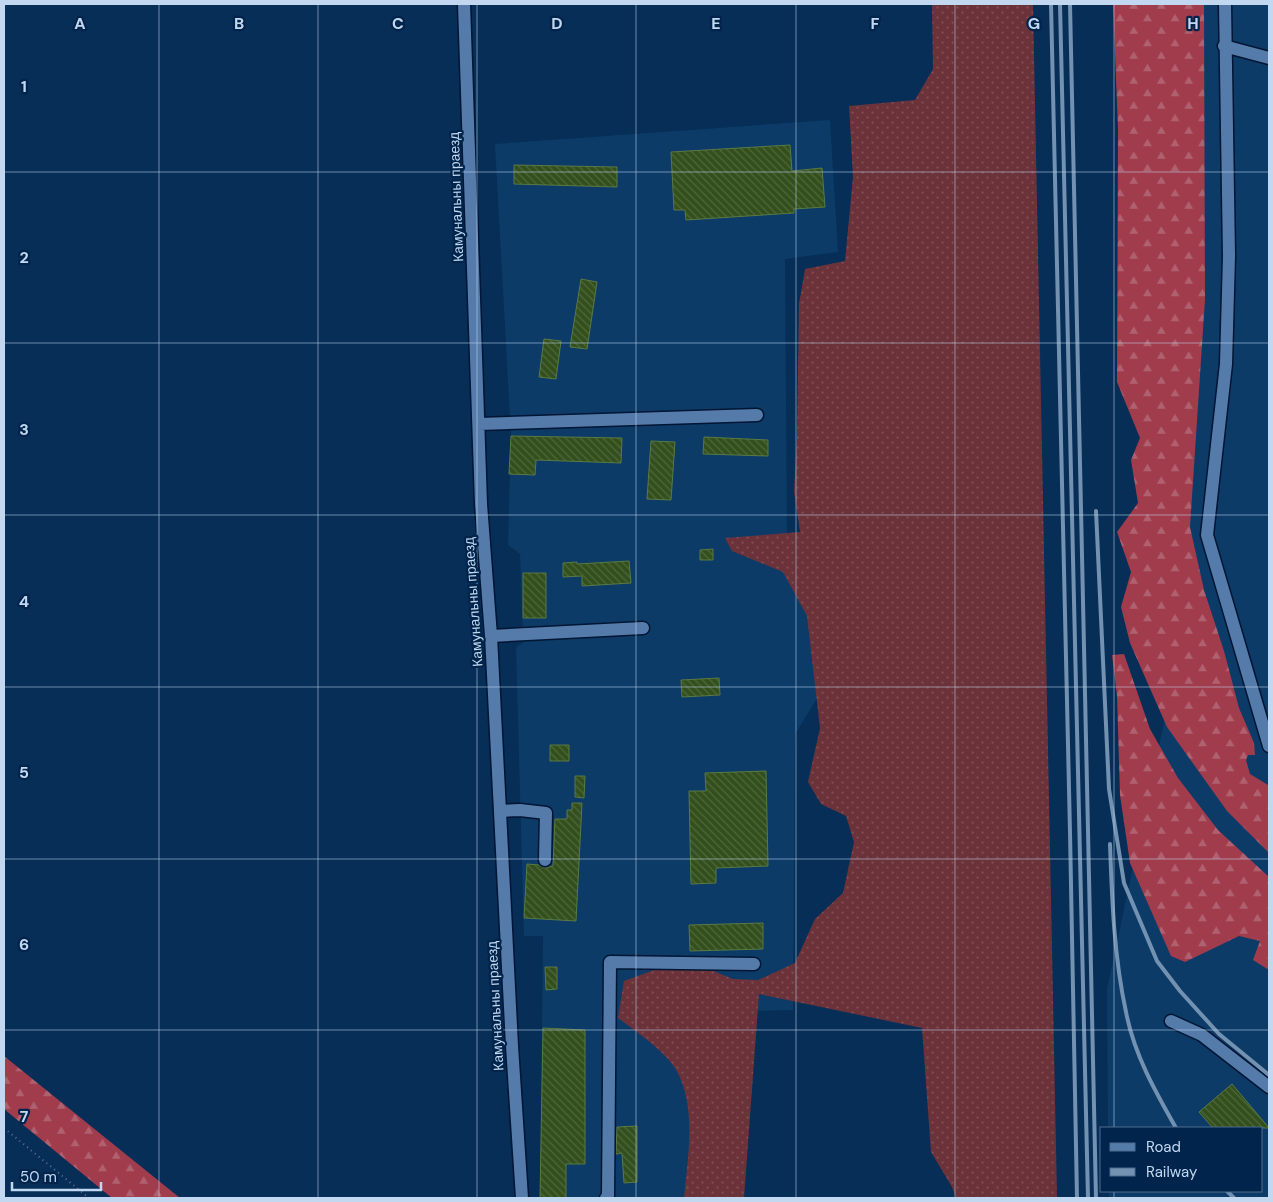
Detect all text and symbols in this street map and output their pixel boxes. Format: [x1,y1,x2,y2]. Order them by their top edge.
text: A [74,13,86,34]
text: B [234,13,244,34]
text: C [392,13,404,34]
text: D [551,13,563,34]
text: E [711,13,721,34]
text: F [871,13,880,34]
text: G [1028,13,1040,34]
text: H [1187,13,1199,34]
text: 1 [21,76,27,97]
street label: Камунальны праезд [445,132,467,262]
text: 2 [19,247,29,268]
text: 3 [19,419,29,440]
street label: Камунальны праезд [459,536,487,668]
text: 4 [19,591,29,612]
text: 5 [19,762,29,783]
text: 6 [19,934,29,955]
street label: Камунальны праезд [483,941,507,1071]
text: 7 [20,1106,29,1127]
legend [1100,1127,1263,1192]
text: Road [1146,1137,1181,1157]
scale bar [12,1160,101,1192]
text: Railway [1146,1162,1198,1182]
text: 50 m [20,1167,57,1187]

